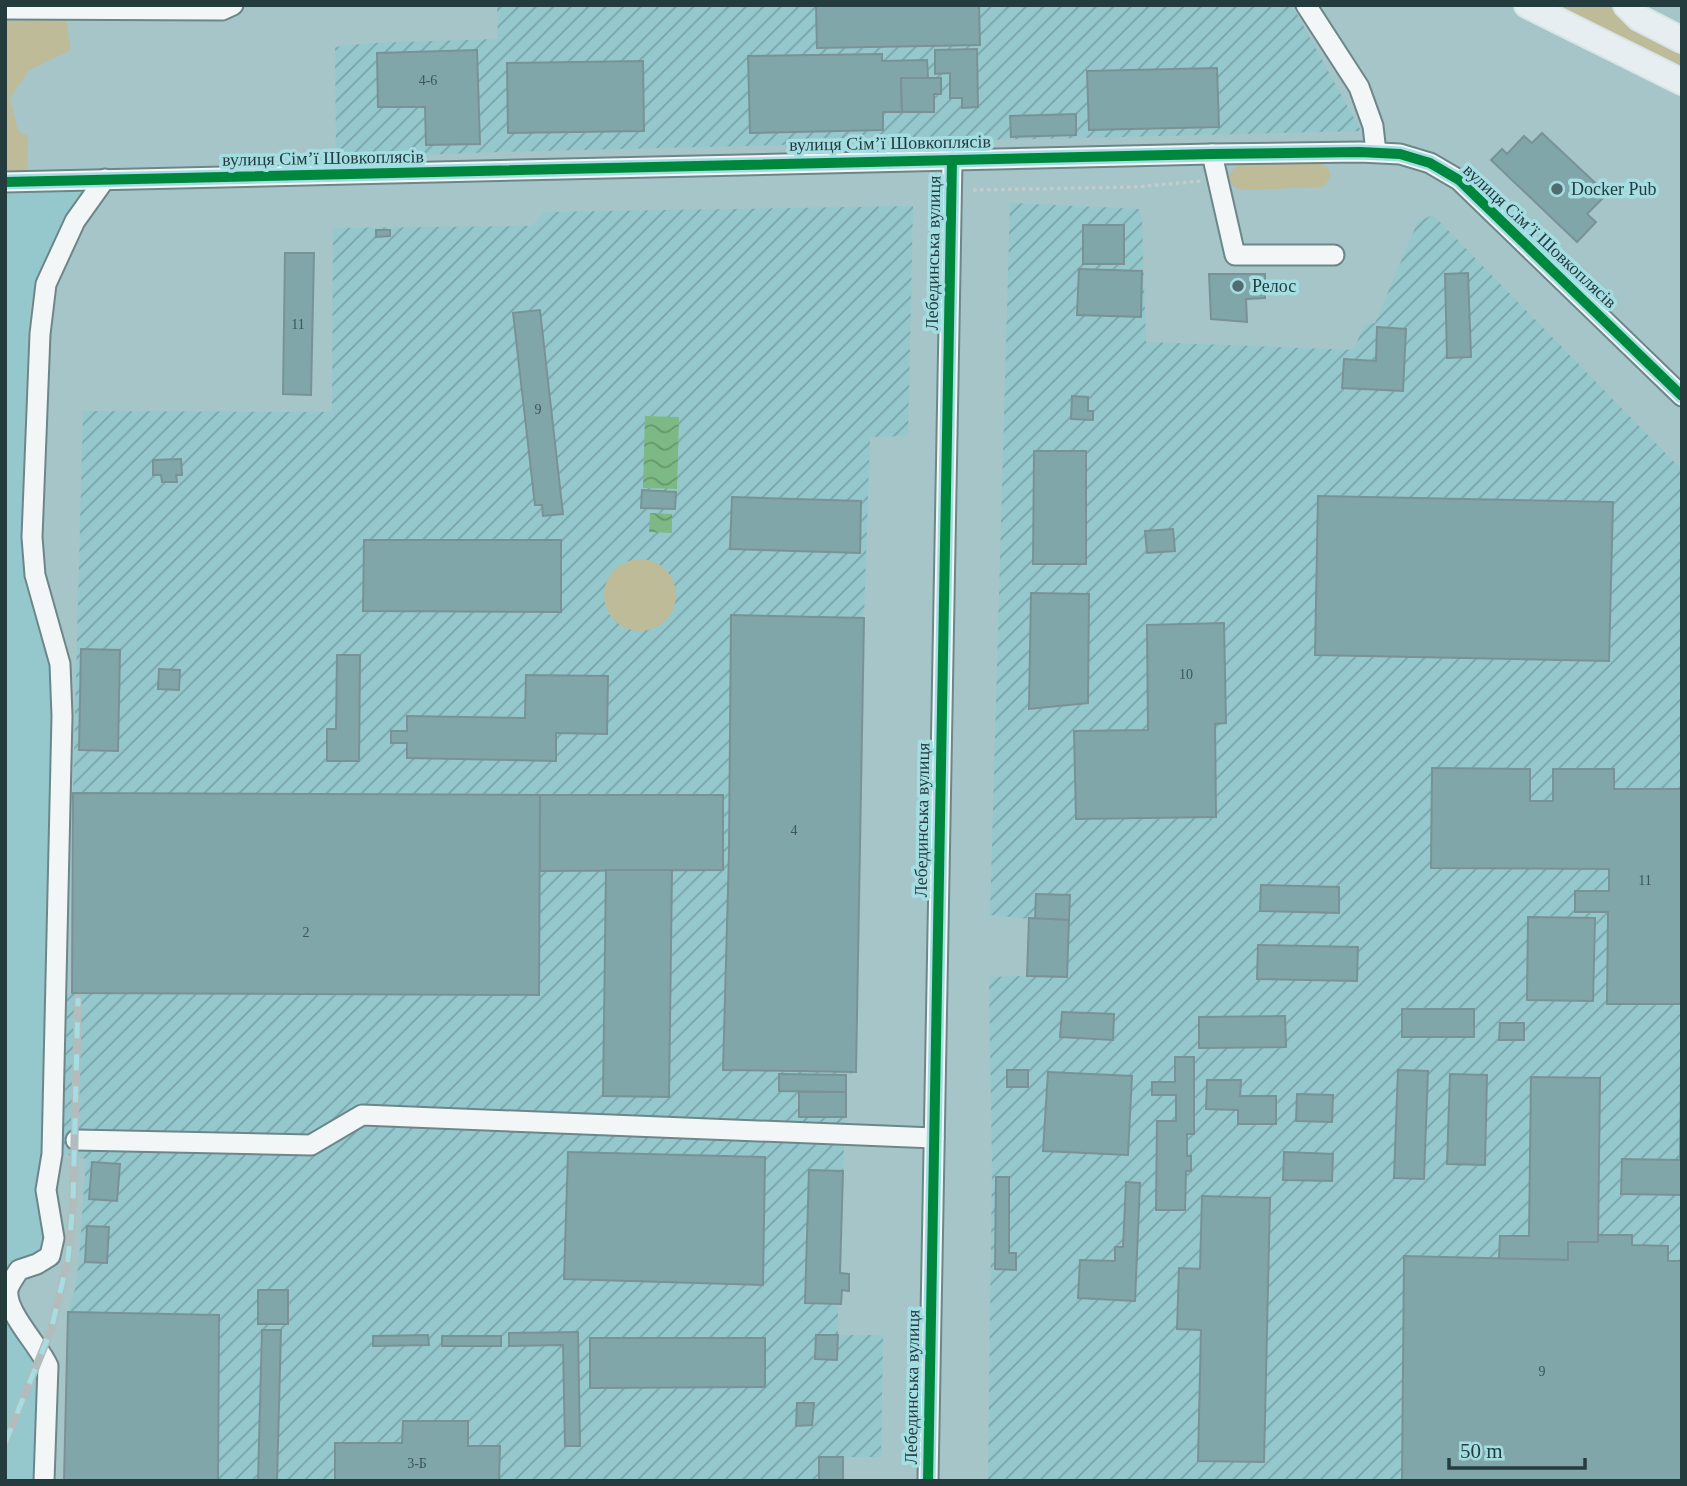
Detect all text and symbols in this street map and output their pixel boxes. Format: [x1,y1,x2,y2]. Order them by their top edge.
house number: 4-6 [419,73,437,88]
street label: вулиця Сімʼї Шовкоплясів [789,131,991,155]
street label: вулиця Сімʼї Шовкоплясів [222,146,424,170]
street label: вулиця Сімʼї Шовкоплясів [1459,160,1621,312]
street label: Лебединська вулиця [922,175,944,331]
place label: Docker Pub [1571,179,1656,199]
marker: Docker Pub [1549,181,1565,197]
place label: Релос [1252,276,1296,296]
marker: Релос [1230,278,1246,294]
house number: 11 [291,317,305,332]
house number: 9 [535,402,542,417]
house number: 10 [1179,667,1193,682]
street label: Лебединська вулиця [911,742,933,898]
house number: 4 [791,823,798,838]
house number: 11 [1638,873,1652,888]
house number: 2 [303,925,310,940]
street label: Лебединська вулиця [901,1309,923,1465]
house number: 9 [1539,1364,1546,1379]
scale bar [1449,1426,1586,1470]
text: 50 m [1460,1439,1503,1463]
house number: 3-Б [407,1456,427,1471]

